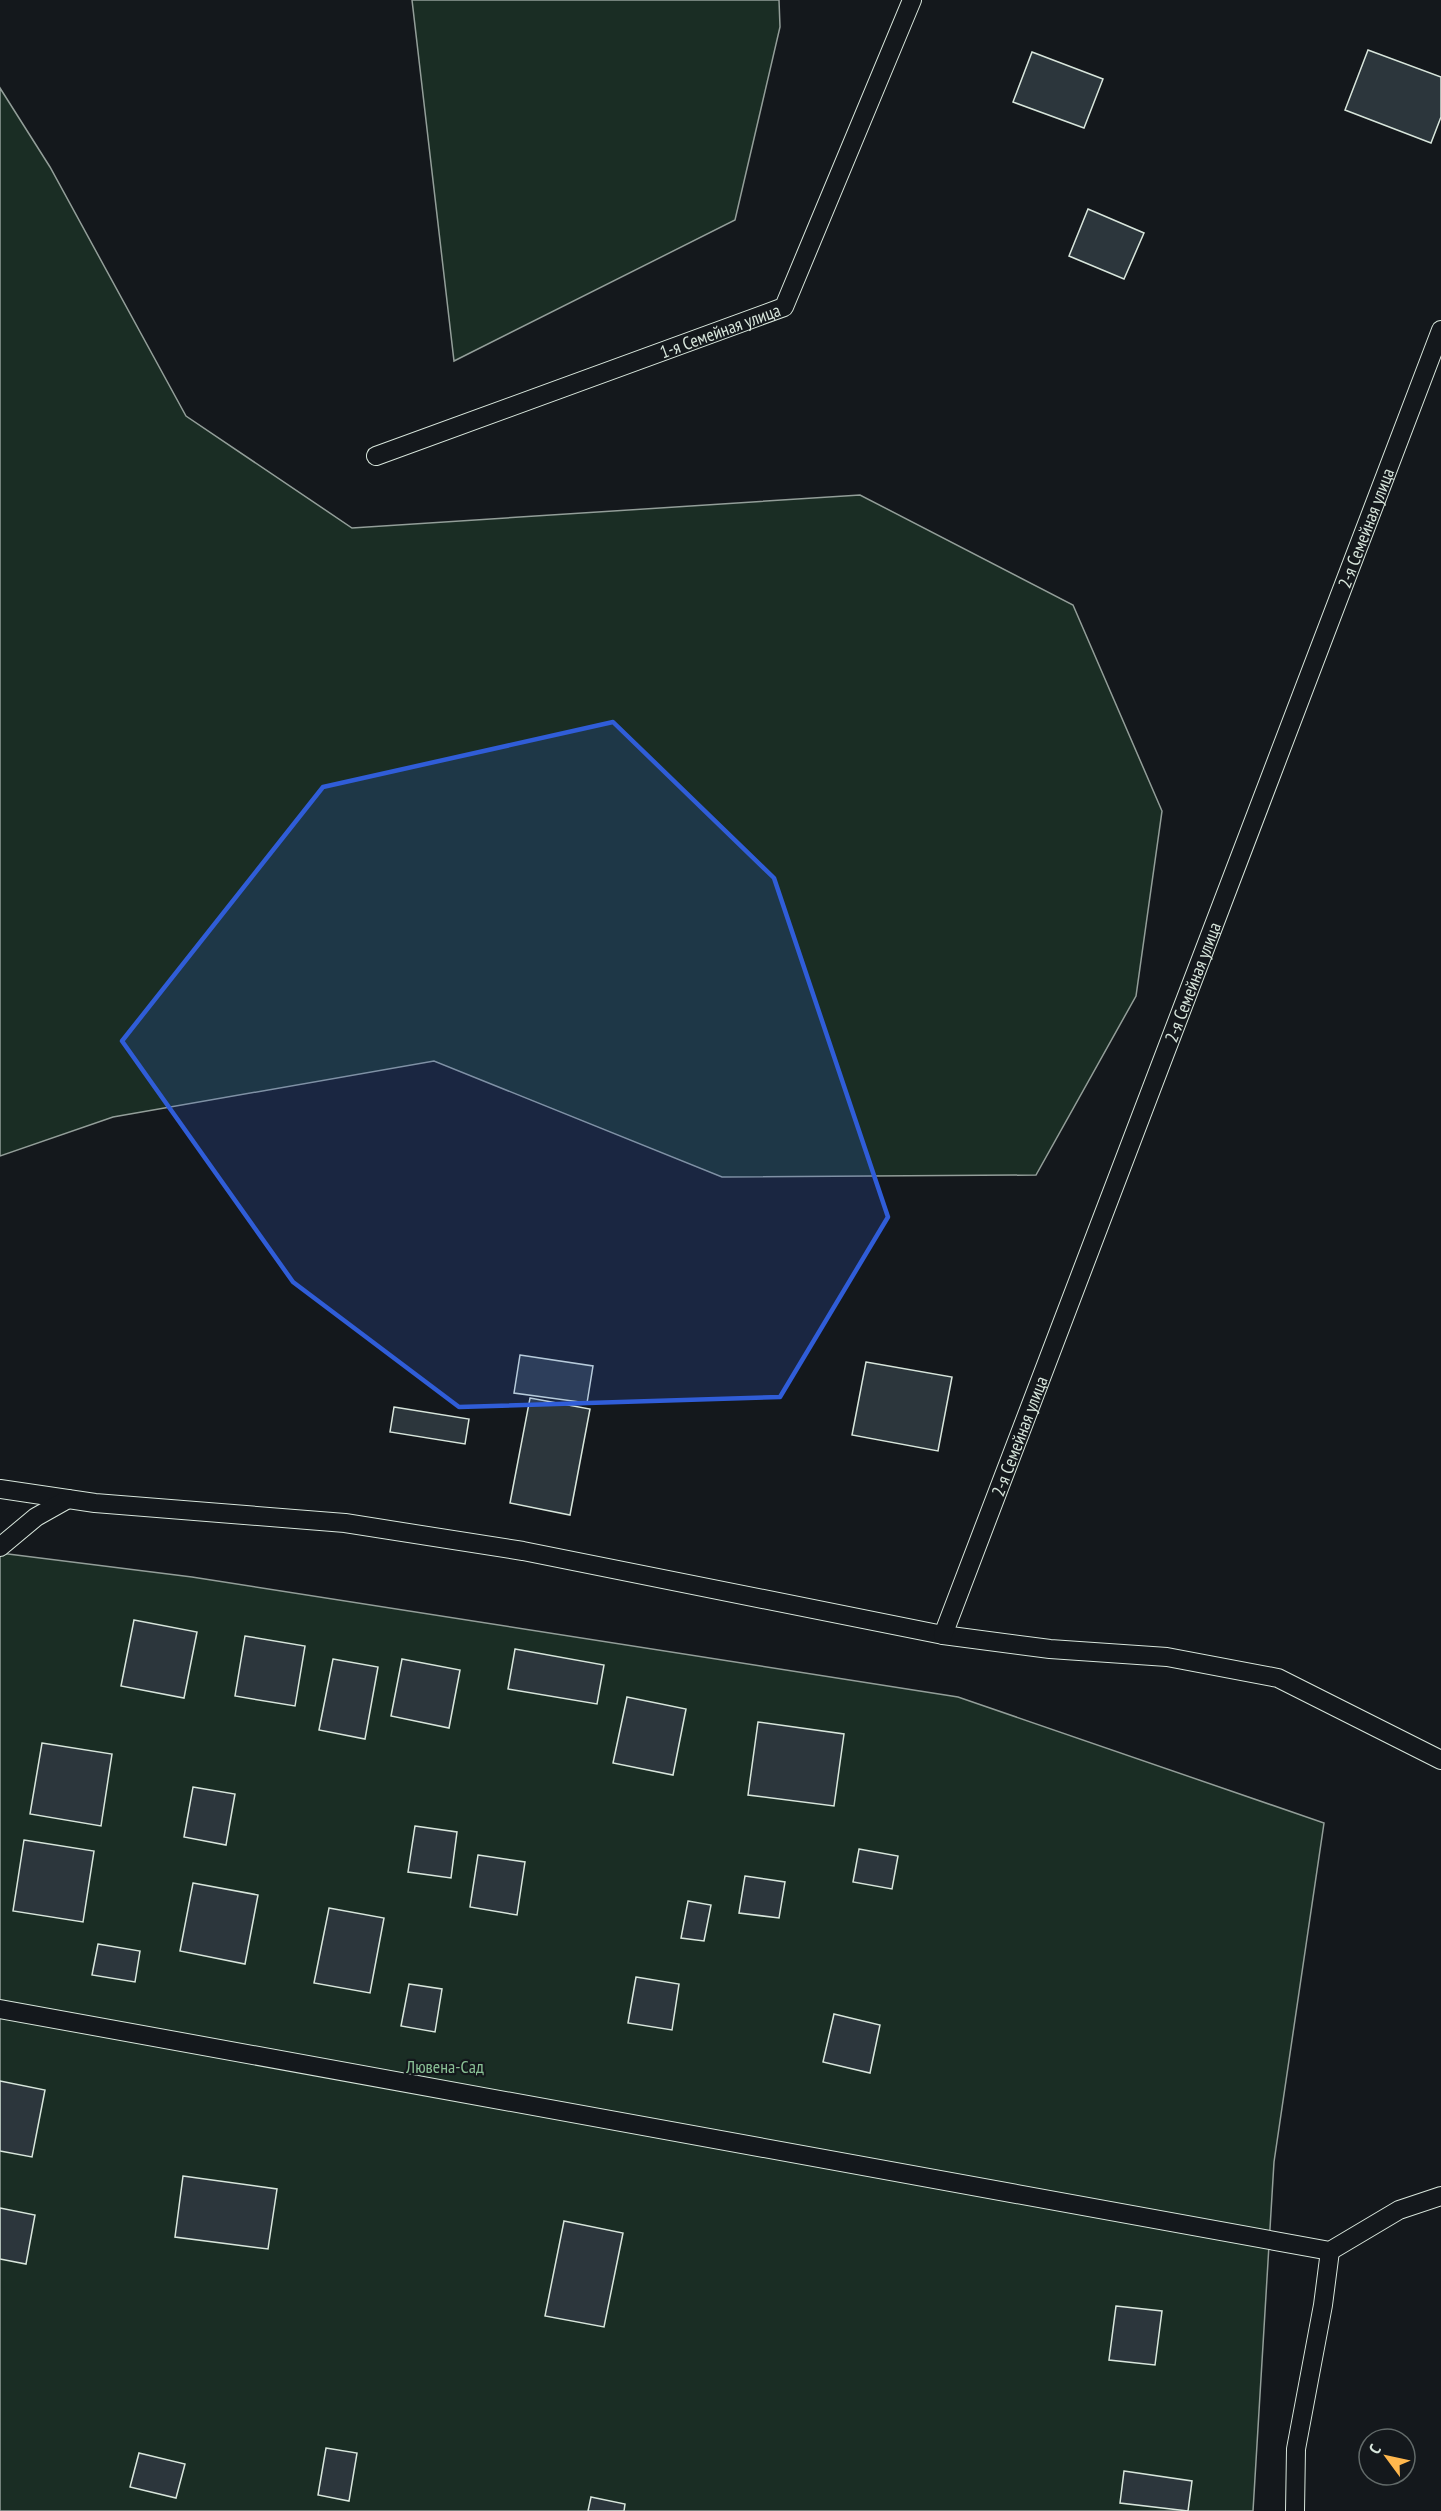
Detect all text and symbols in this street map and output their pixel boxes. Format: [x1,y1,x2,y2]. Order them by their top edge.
street label: 1-я Семейная улица [656,298,783,363]
street label: 2-я Семейная улица [1332,465,1399,591]
street label: 2-я Семейная улица [1159,919,1226,1045]
street label: 2-я Семейная улица [986,1373,1052,1499]
park label: Лювена-Сад [405,2055,484,2078]
north arrow [1357,2427,1417,2487]
text: С [1364,2440,1385,2457]

